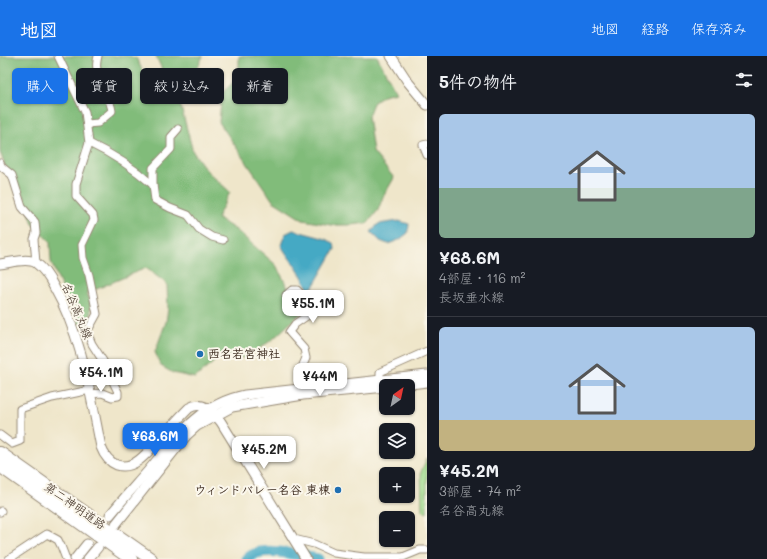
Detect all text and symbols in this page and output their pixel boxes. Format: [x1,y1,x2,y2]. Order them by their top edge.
text: 地図 [20,17,58,42]
text: 地図 [591,19,619,38]
text: 経路 [641,19,669,38]
text: 保存済み [691,19,747,38]
chip: 購入 [12,68,68,104]
chip: 賃貸 [76,68,132,104]
chip: 絞り込み [140,68,224,104]
chip: 新着 [232,68,288,104]
icon: filters [733,69,755,91]
text: 5件の物件 [439,70,517,92]
icon: home [561,140,633,212]
text: ¥68.6M [439,246,500,268]
text: 4部屋 · 116 m² [439,269,526,286]
street label: 名谷高丸線 [59,280,97,341]
text: 長坂垂水線 [439,288,504,305]
pin: ¥55.1M [280,290,346,324]
text: ¥55.1M [291,294,335,311]
place label: 西名若宮神社 [208,345,280,361]
marker: 西名若宮神社 [195,349,205,359]
icon: home [561,353,633,425]
pin: ¥54.1M [68,359,134,393]
text: ¥54.1M [79,363,123,380]
pin: ¥44M [296,363,344,397]
text: ¥44M [302,367,338,384]
north arrow [379,379,415,415]
map controls [379,379,415,547]
pin: ¥68.6M [122,423,188,457]
button: layers [379,423,415,459]
text: ¥68.6M [132,427,178,444]
pin: ¥45.2M [231,436,297,470]
text: ¥45.2M [241,440,287,457]
text: ¥45.2M [439,459,499,481]
button: + [379,467,415,503]
street label: 第二神明道路 [41,478,110,532]
place label: ウィンドバレー名谷 東棟 [194,481,330,497]
text: 3部屋 · 74 m² [439,482,521,499]
marker: ウィンドバレー名谷 東棟 [333,485,343,495]
text: 名谷高丸線 [439,501,504,518]
button: − [379,511,415,547]

